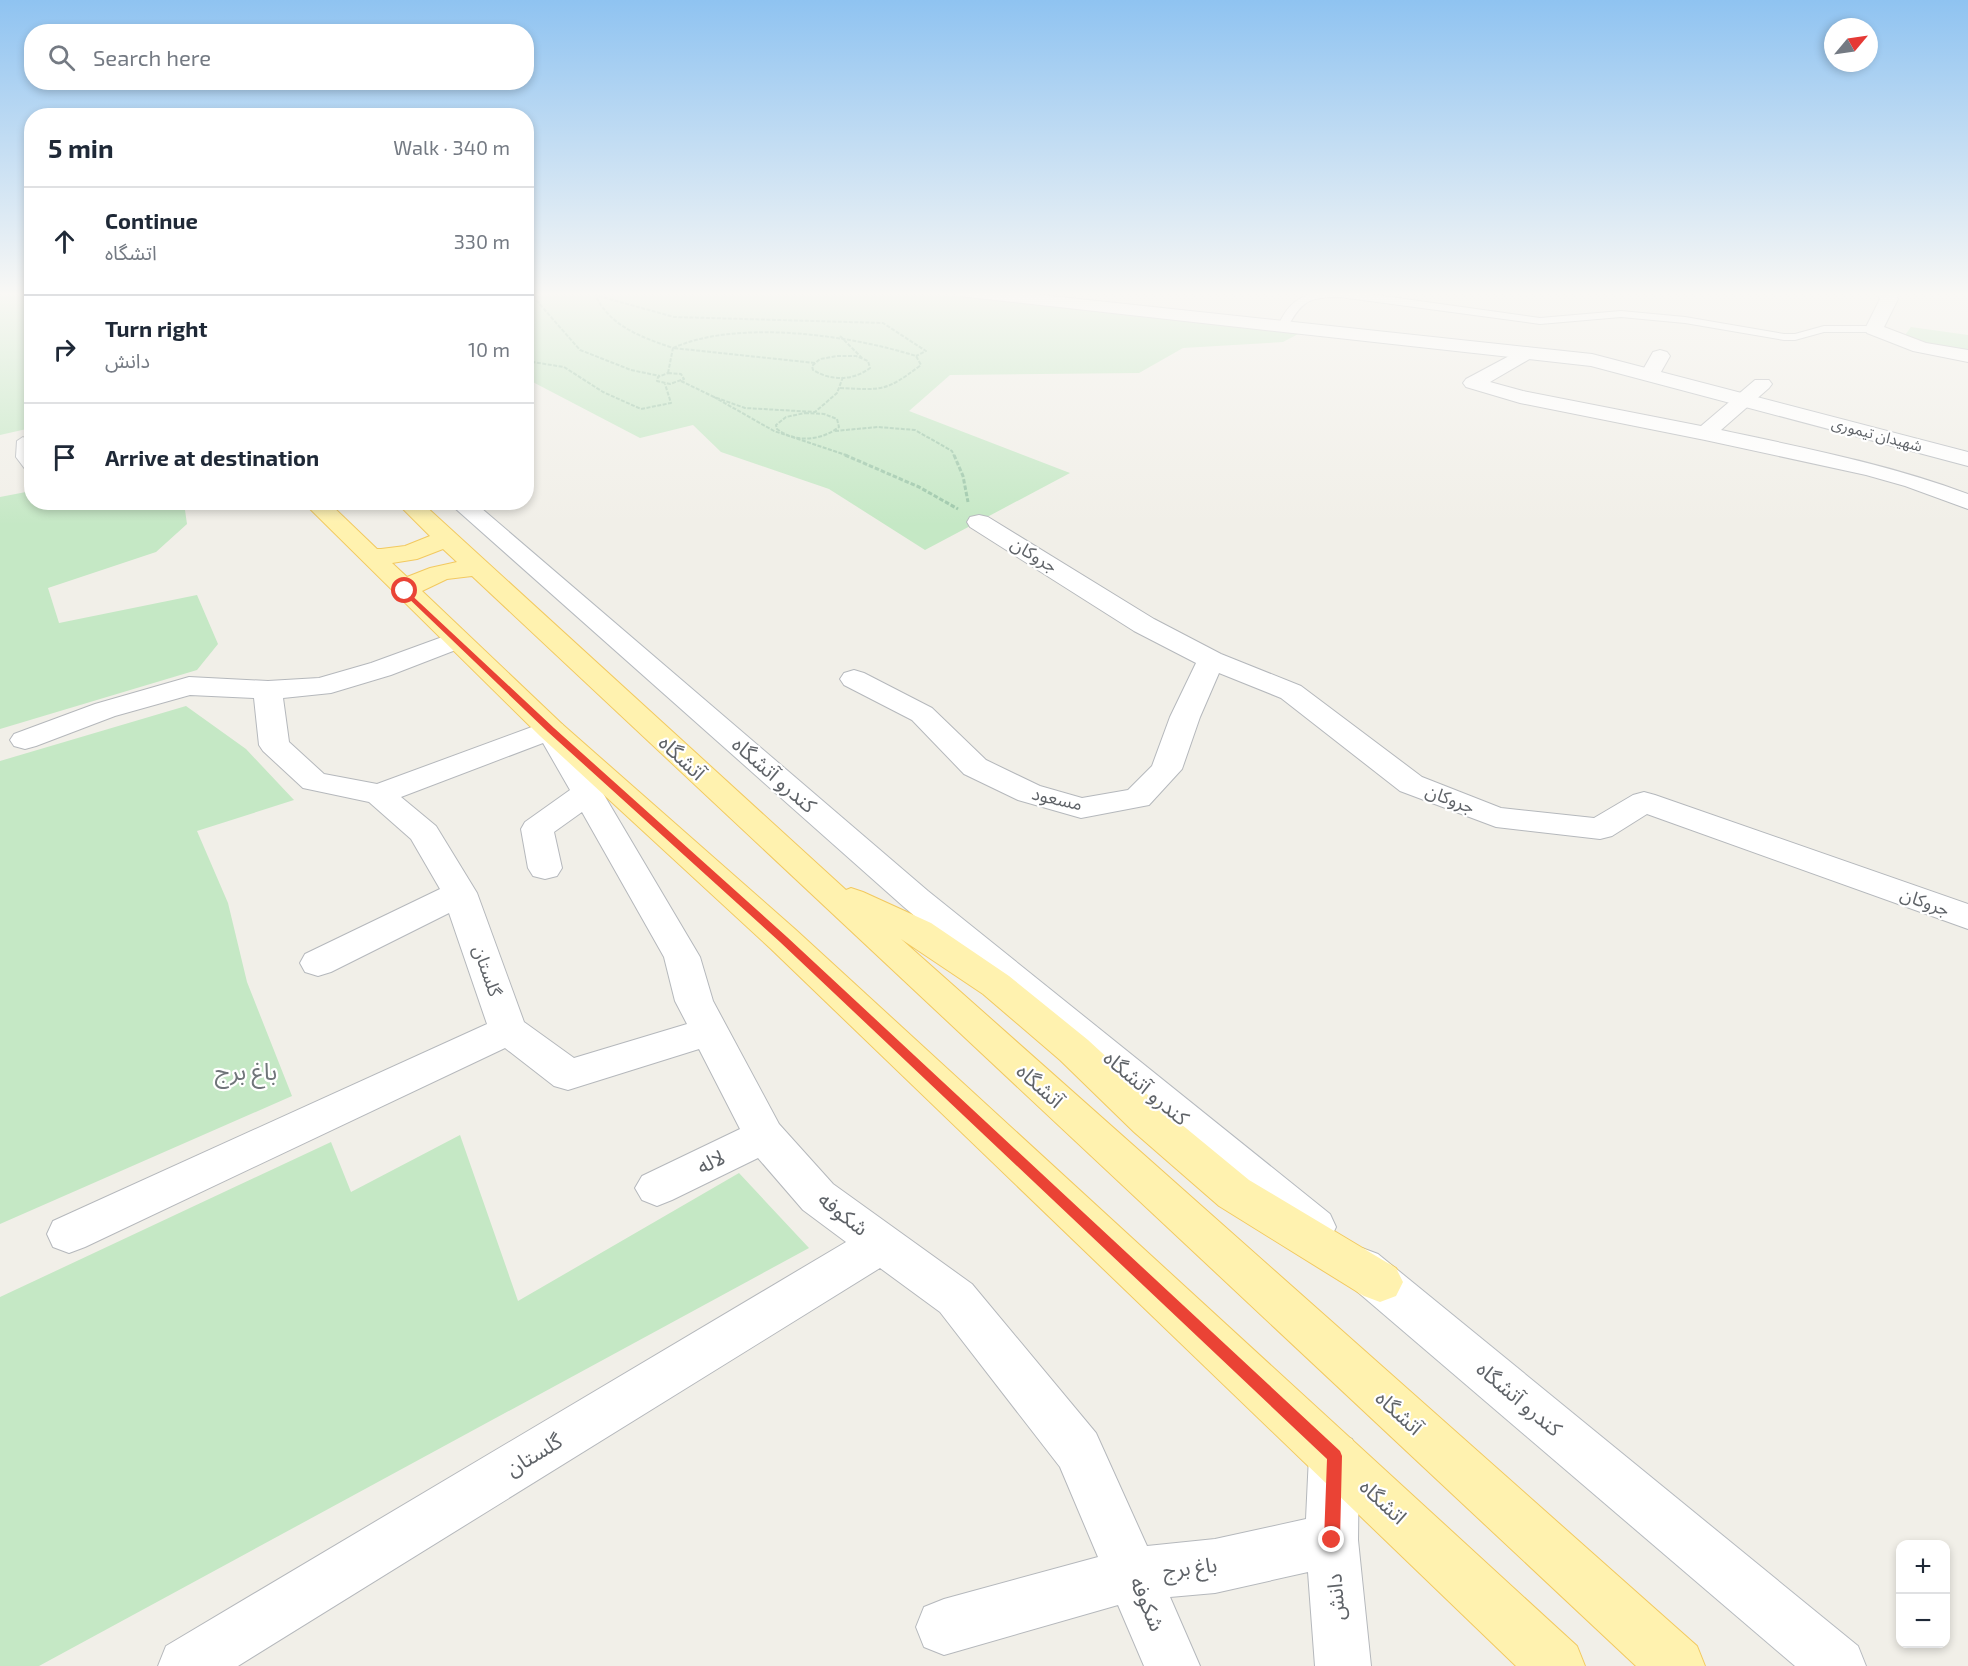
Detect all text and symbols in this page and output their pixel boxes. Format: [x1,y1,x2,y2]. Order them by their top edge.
north arrow [1824,18,1878,72]
search box [24,24,534,90]
icon: search [45,41,78,74]
text: Search here [93,44,211,70]
text: 5 min [48,132,114,163]
text: Walk · 340 m [393,135,510,159]
text: Continue [105,207,198,233]
icon: ahead [48,225,81,258]
text: 330 m [454,229,510,253]
text: اتشگاه [105,240,157,264]
text: Turn right [105,315,207,341]
icon: right [48,333,81,366]
text: 10 m [468,337,510,361]
text: دانش [105,348,150,372]
street label: شهیدان تیموری [1830,413,1925,456]
icon: arrive [48,441,81,474]
text: Arrive at destination [105,444,319,470]
street label: جروکان [1007,532,1062,578]
route start [391,577,417,603]
street label: آتشگاه [655,729,712,785]
street label: کندرو آتشگاه [727,731,822,818]
street label: جروکان [1422,779,1478,818]
street label: مسعود [1030,782,1085,815]
street label: جروکان [1897,882,1953,921]
street label: گلستان [468,942,507,1000]
street label: کندرو آتشگاه [1099,1044,1195,1131]
district label: باغ برج [215,1056,277,1089]
street label: آتشگاه [1012,1057,1070,1113]
street label: لاله [692,1143,728,1178]
street label: شکوفه [813,1186,874,1241]
street label: کندرو آتشگاه [1472,1355,1568,1442]
street label: آتشگاه [1371,1384,1429,1440]
street label: گلستان [501,1427,567,1481]
street label: اتشگاه [1356,1473,1412,1529]
route end [1318,1526,1344,1552]
map controls [1896,1540,1950,1648]
button: + [1896,1540,1950,1594]
street label: باغ برج [1161,1551,1219,1586]
street label: شکوفه [1125,1572,1171,1635]
street label: دانش [1320,1573,1350,1622]
button: − [1896,1594,1950,1648]

